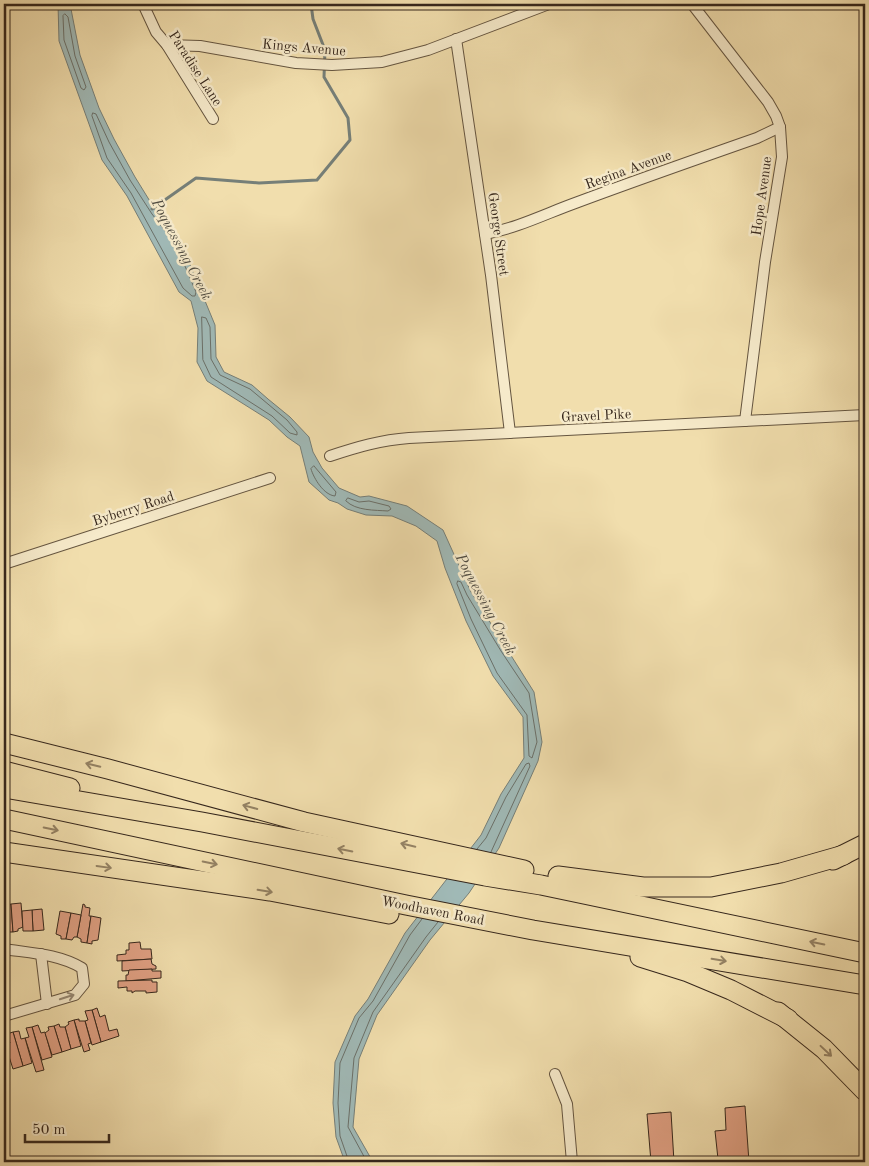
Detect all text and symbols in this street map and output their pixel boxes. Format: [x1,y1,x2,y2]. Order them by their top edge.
street label: Paradise Lane [166,29,225,109]
street label: Kings Avenue [261,37,346,59]
street label: Regina Avenue [583,148,673,192]
street label: Hope Avenue [749,156,774,237]
street label: George Street [485,191,511,277]
water label: Poquessing Creek [147,196,214,303]
street label: Gravel Pike [561,407,631,425]
street label: Byberry Road [91,489,176,529]
water label: Poquessing Creek [451,551,518,658]
one-way arrow [86,760,102,769]
one-way arrow [243,802,259,812]
one-way arrow [43,825,59,834]
one-way arrow [401,840,417,850]
one-way arrow [337,844,353,854]
one-way arrow [202,859,218,868]
one-way arrow [96,862,112,872]
one-way arrow [256,886,272,896]
street label: Woodhaven Road [380,894,486,928]
one-way arrow [810,938,826,947]
one-way arrow [711,956,727,966]
one-way arrow [59,992,75,1001]
one-way arrow [819,1045,832,1057]
scale bar [25,1111,109,1143]
text: 50 m [32,1123,66,1138]

